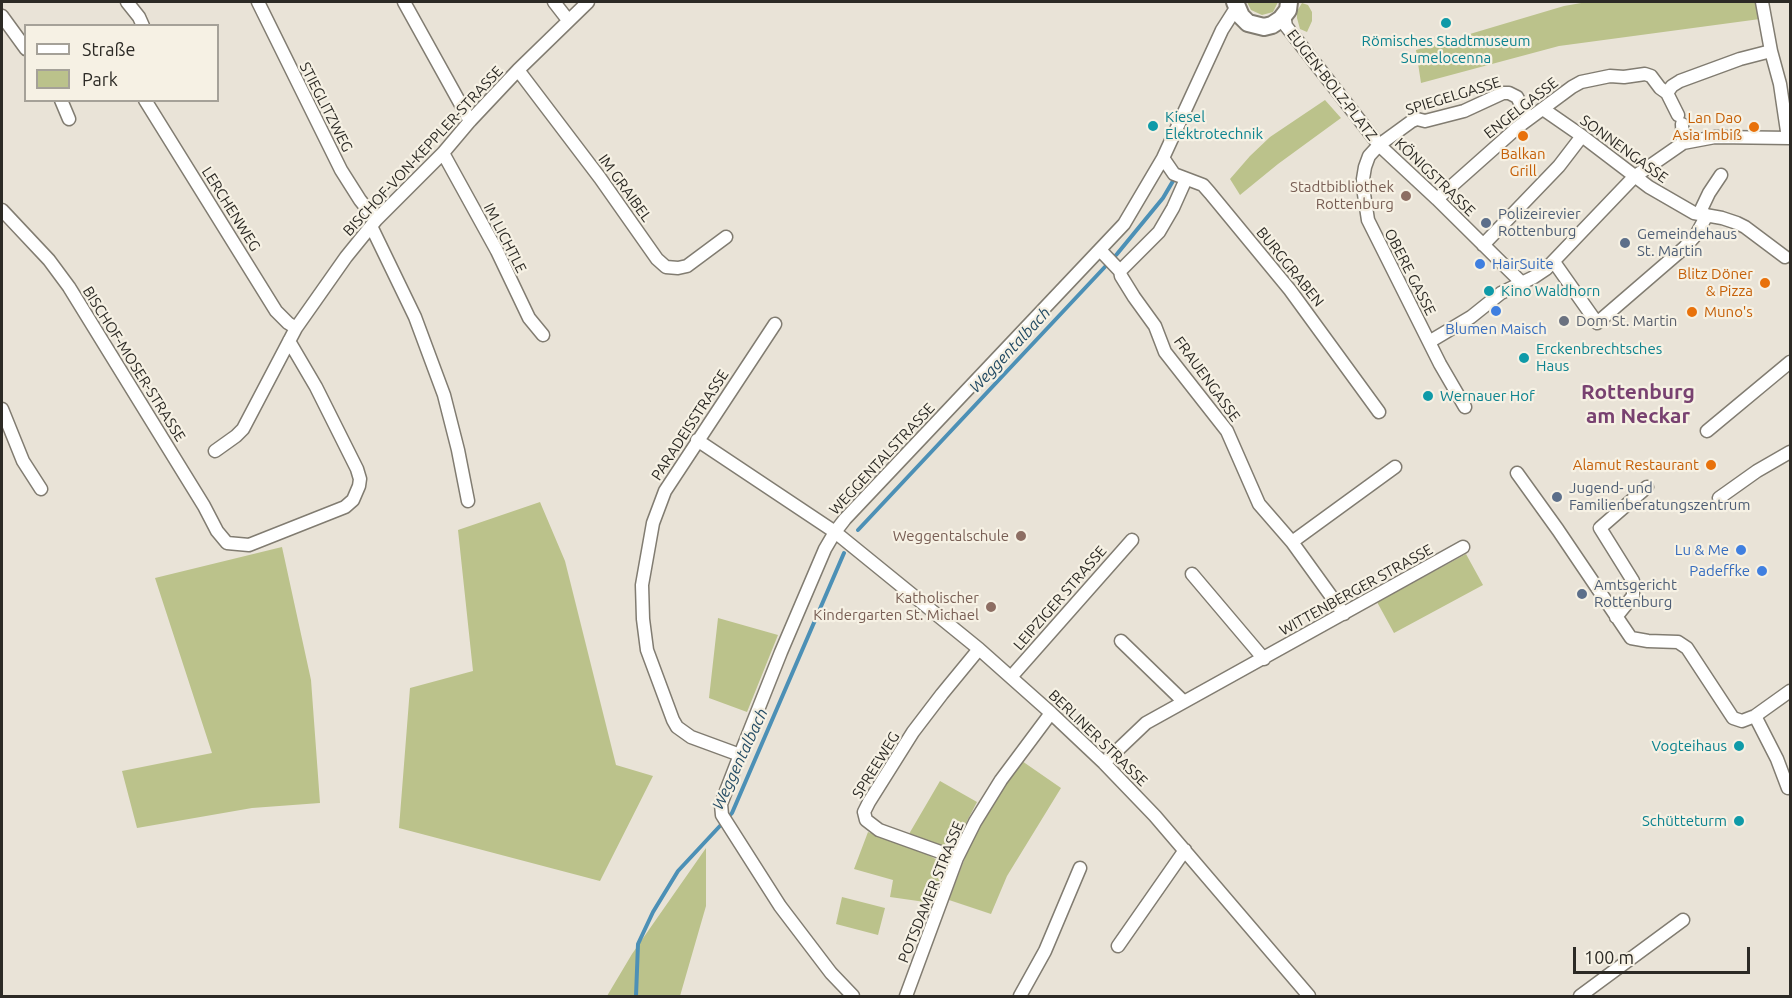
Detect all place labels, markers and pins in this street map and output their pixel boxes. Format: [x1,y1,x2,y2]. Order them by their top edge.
marker: Römisches Stadtmuseum Sumelocenna [1439,16,1453,30]
place label: Römisches Stadtmuseum Sumelocenna [1362,32,1530,67]
place label: Kiesel Elektrotechnik [1165,108,1263,143]
place label: Lan Dao Asia Imbiß [1673,109,1742,144]
marker: Kiesel Elektrotechnik [1146,119,1160,133]
marker: Lan Dao Asia Imbiß [1747,120,1761,134]
marker: Balkan Grill [1516,129,1530,143]
place label: Balkan Grill [1501,145,1545,180]
place label: Stadtbibliothek Rottenburg [1290,178,1394,213]
marker: Stadtbibliothek Rottenburg [1399,189,1413,203]
place label: Polizeirevier Rottenburg [1498,205,1581,240]
marker: Polizeirevier Rottenburg [1479,216,1493,230]
place label: Gemeindehaus St. Martin [1637,225,1737,260]
marker: Gemeindehaus St. Martin [1618,236,1632,250]
place label: HairSuite [1492,255,1554,273]
marker: HairSuite [1473,257,1487,271]
place label: Blitz Döner & Pizza [1678,265,1753,300]
marker: Blitz Döner & Pizza [1758,276,1772,290]
place label: Kino Waldhorn [1501,282,1600,300]
marker: Kino Waldhorn [1482,284,1496,298]
place label: Muno's [1704,303,1753,321]
marker: Blumen Maisch [1489,304,1503,318]
marker: Muno's [1685,305,1699,319]
place label: Dom St. Martin [1576,312,1677,330]
marker: Dom St. Martin [1557,314,1571,328]
place label: Blumen Maisch [1445,320,1547,338]
place label: Erckenbrechtsches Haus [1536,340,1662,375]
marker: Erckenbrechtsches Haus [1517,351,1531,365]
place label: Wernauer Hof [1440,387,1535,405]
marker: Wernauer Hof [1421,389,1435,403]
place label: Alamut Restaurant [1573,456,1699,474]
marker: Alamut Restaurant [1704,458,1718,472]
place label: Jugend- und Familienberatungszentrum [1569,479,1750,514]
marker: Jugend- und Familienberatungszentrum [1550,490,1564,504]
place label: Weggentalschule [893,527,1009,545]
marker: Weggentalschule [1014,529,1028,543]
place label: Lu & Me [1675,541,1729,559]
marker: Lu & Me [1734,543,1748,557]
place label: Padeffke [1689,562,1750,580]
marker: Padeffke [1755,564,1769,578]
place label: Amtsgericht Rottenburg [1594,576,1677,611]
marker: Amtsgericht Rottenburg [1575,587,1589,601]
place label: Katholischer Kindergarten St. Michael [813,589,979,624]
marker: Katholischer Kindergarten St. Michael [984,600,998,614]
place label: Vogteihaus [1651,737,1727,755]
marker: Vogteihaus [1732,739,1746,753]
place label: Schütteturm [1642,812,1727,830]
marker: Schütteturm [1732,814,1746,828]

